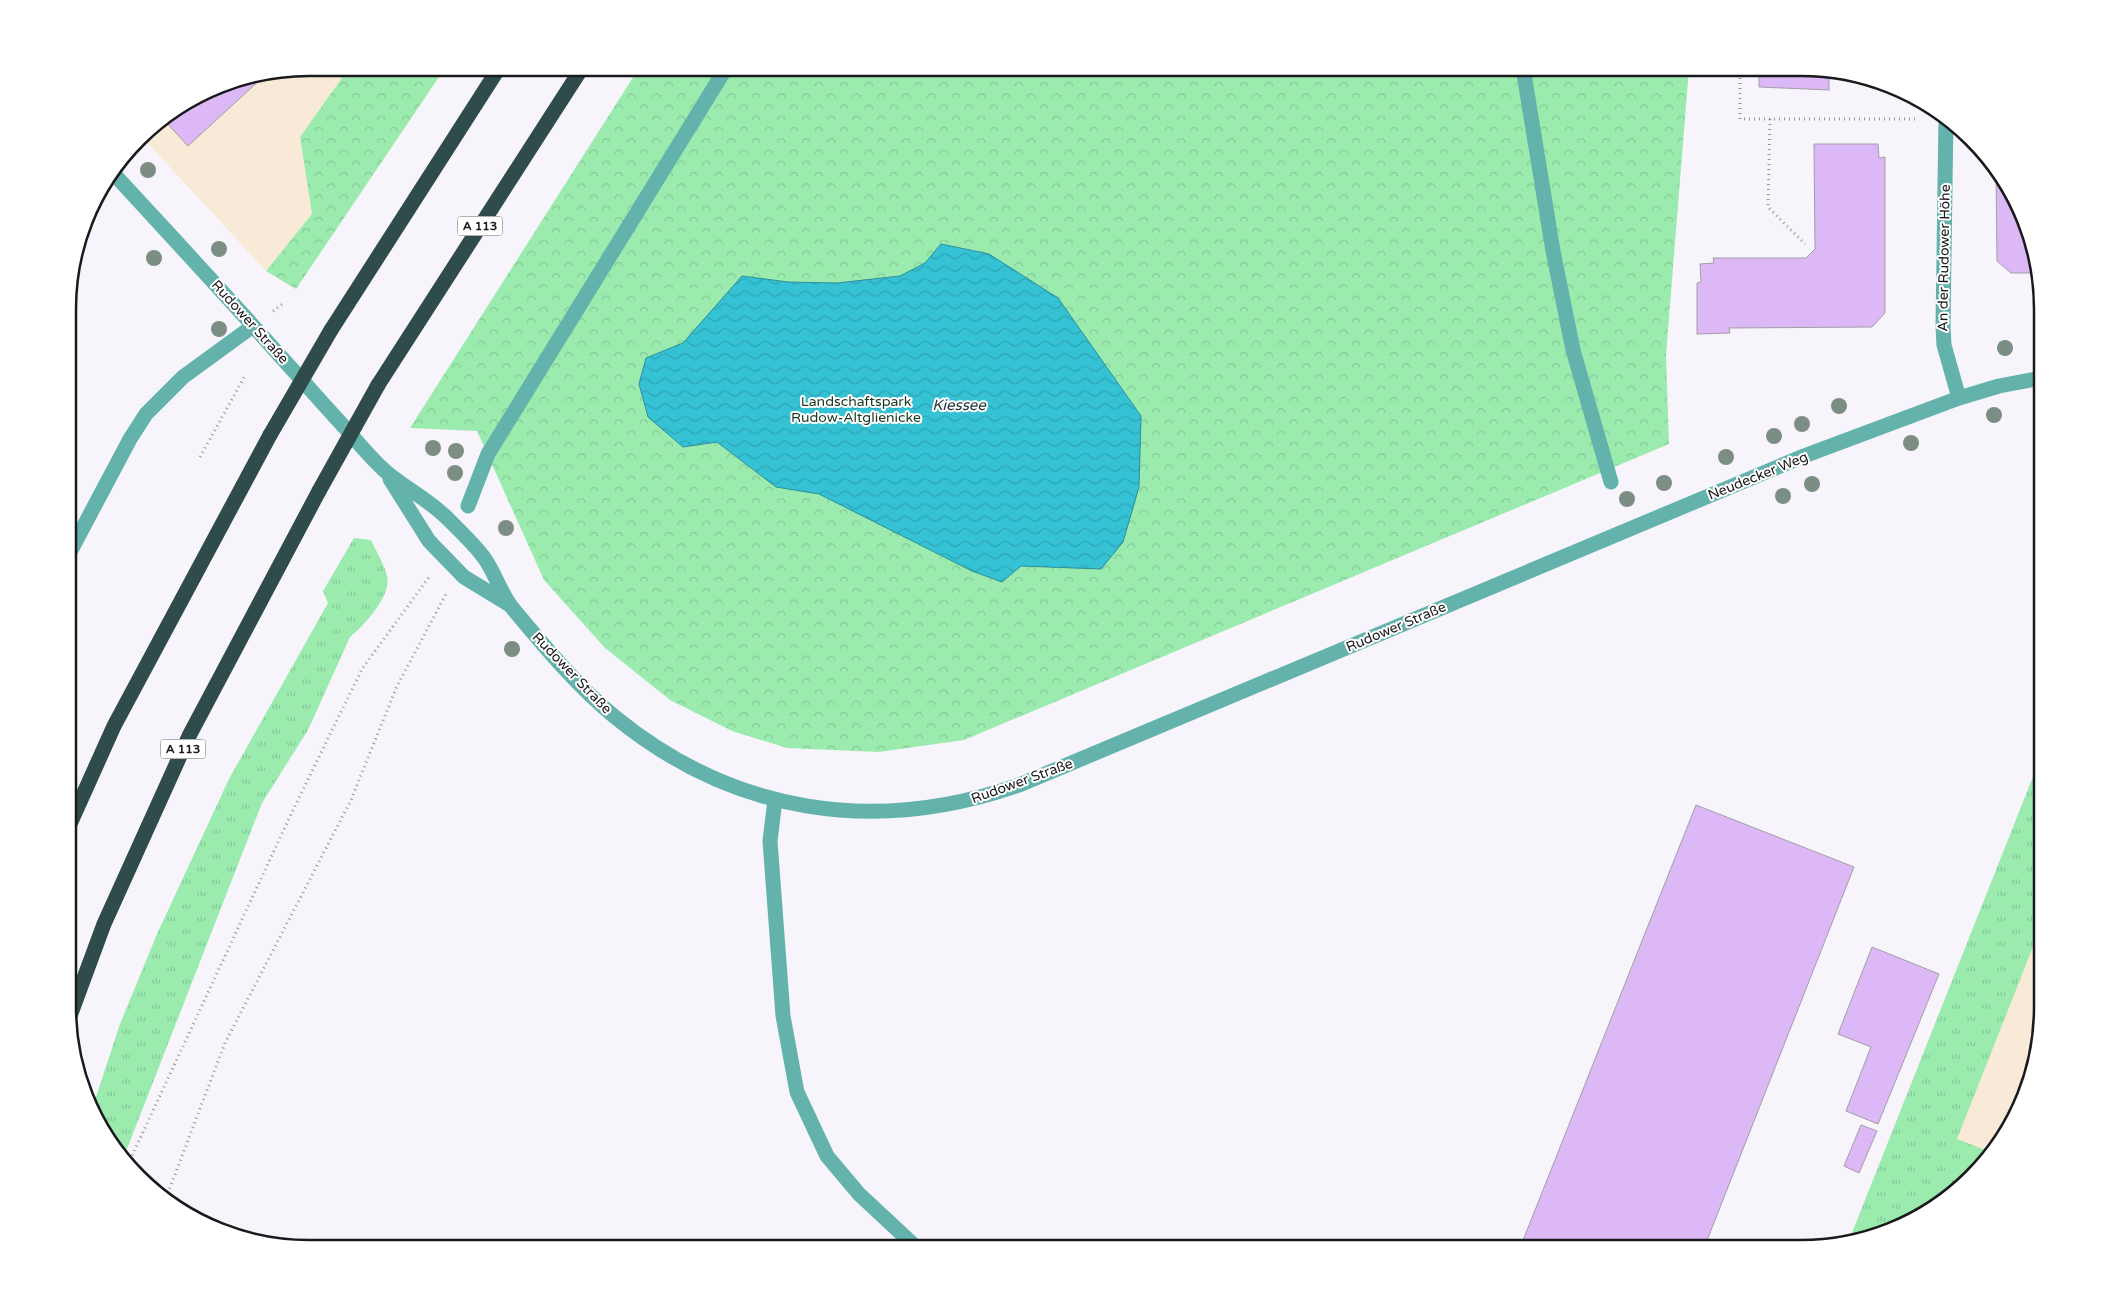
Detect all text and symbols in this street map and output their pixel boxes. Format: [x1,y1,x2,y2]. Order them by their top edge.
street label: An der Rudower Höhe [1934,184,1954,332]
road number: A 113 [458,217,502,236]
street label: Rudower Straße [208,277,292,367]
park label: Landschaftspark Rudow-Altglienicke [791,393,921,426]
water label: Kiessee [932,396,987,414]
street label: Neudecker Weg [1705,448,1811,504]
street label: Rudower Straße [1343,598,1449,656]
street label: Rudower Straße [529,629,615,717]
road number: A 113 [160,740,206,759]
street label: Rudower Straße [969,755,1075,807]

